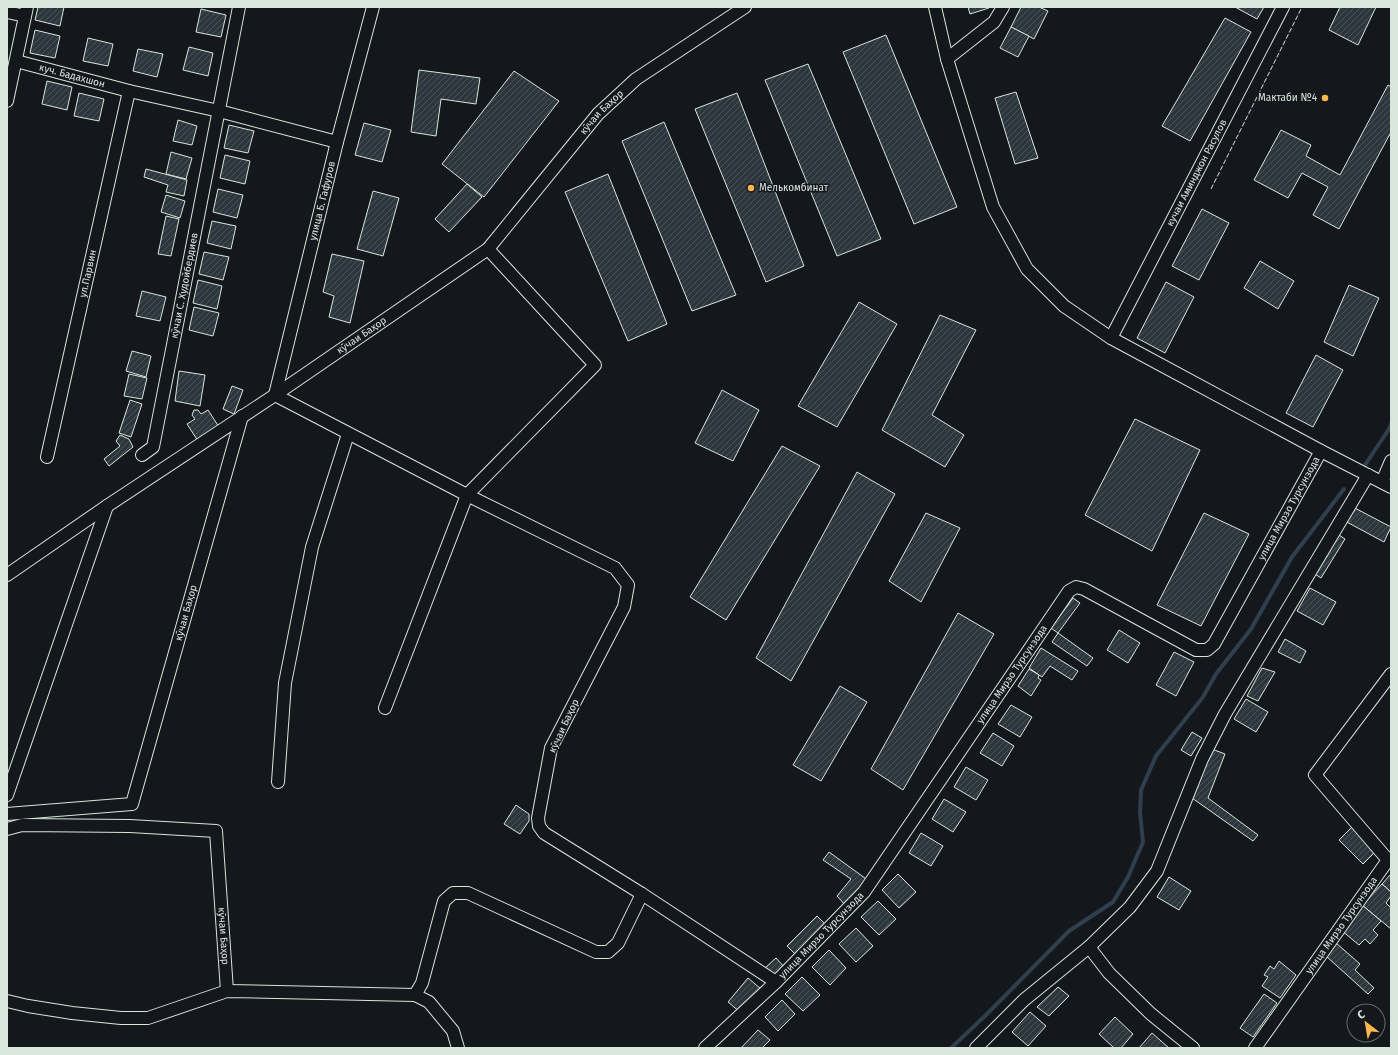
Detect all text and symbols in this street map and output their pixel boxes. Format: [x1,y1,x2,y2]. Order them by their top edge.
street label: куч. Бадахшон [38,61,106,90]
street label: кӯчаи Баҳор [578,87,626,137]
place label: Мактаби №4 [1258,92,1318,104]
marker: Мактаби №4 [1320,93,1330,103]
street label: кучаи Аминджон Расулов [1164,117,1230,228]
street label: улица Б. Гафуров [307,159,338,242]
place label: Мелькомбинат [759,182,829,194]
marker: Мелькомбинат [746,183,756,193]
street label: кӯчаи С. Худойбердиев [168,231,201,340]
street label: ул.Парвин [77,248,99,299]
street label: кӯчаи Баҳор [335,314,389,357]
street label: улица Мирзо Турсунзода [1256,455,1323,562]
street label: кӯчаи Баҳор [173,583,200,642]
street label: улица Мирзо Турсунзода [974,623,1050,726]
street label: кӯчаи Баҳор [546,697,582,755]
street label: улица Мирзо Турсунзода [1303,875,1380,977]
street label: улица Мирзо Турсунзода [776,890,867,981]
street label: кӯчаи Баҳор [215,907,231,965]
north arrow [1346,1003,1386,1043]
text: С [1355,1007,1368,1022]

